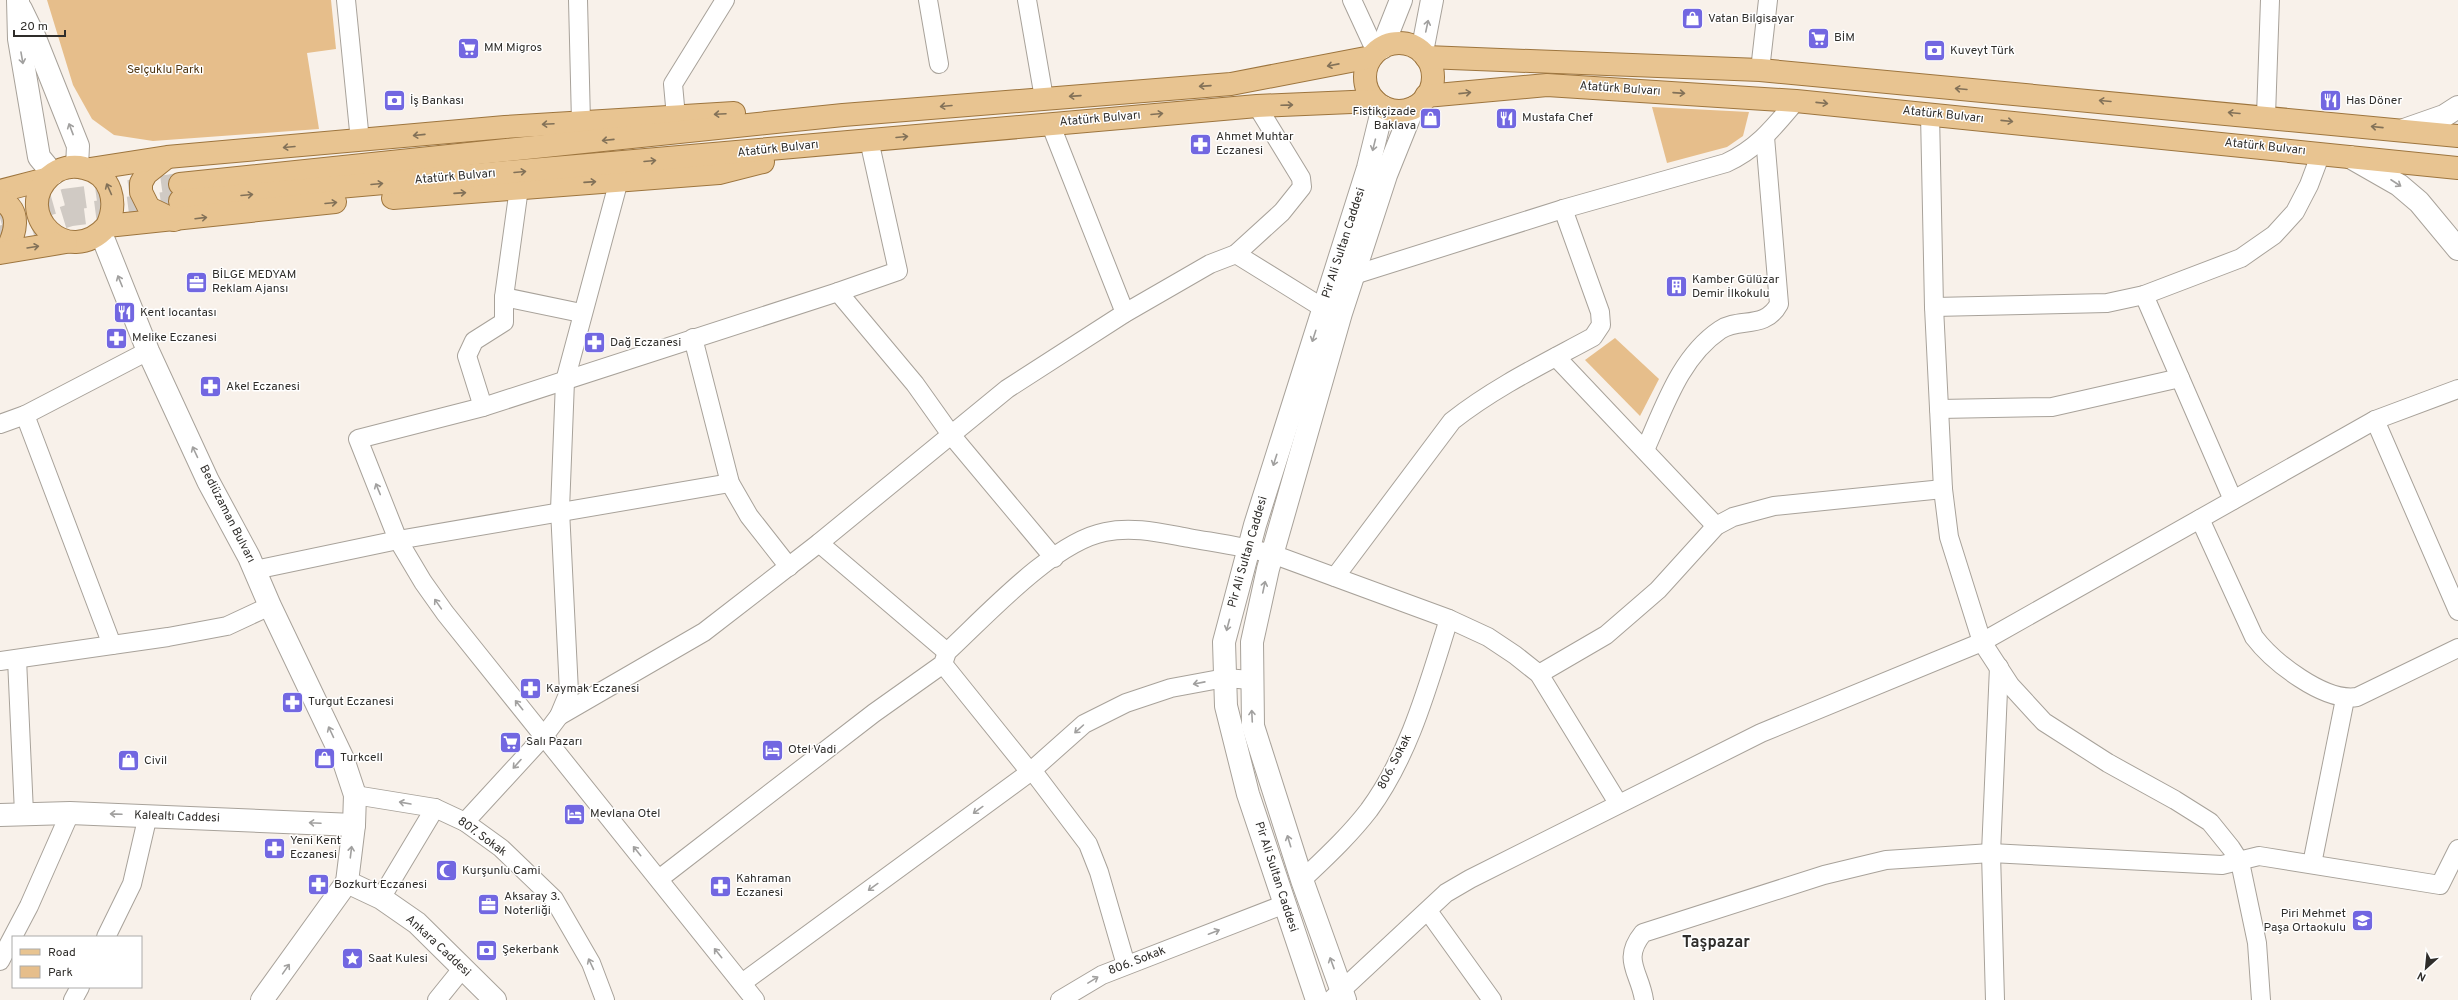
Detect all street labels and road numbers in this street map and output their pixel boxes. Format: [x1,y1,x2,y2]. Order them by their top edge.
street label: Atatürk Bulvarı [1579,78,1661,100]
street label: Atatürk Bulvarı [1902,103,1984,127]
street label: Atatürk Bulvarı [1059,107,1141,131]
street label: Atatürk Bulvarı [2224,135,2306,159]
street label: Atatürk Bulvarı [737,137,819,161]
street label: Atatürk Bulvarı [414,165,496,189]
street label: Pir Ali Sultan Caddesi [1319,186,1369,300]
street label: Bediüzaman Bulvarı [195,462,259,566]
street label: Pir Ali Sultan Caddesi [1224,494,1272,610]
street label: 806. Sokak [1374,732,1416,792]
street label: Kalealtı Caddesi [134,808,220,826]
street label: 807. Sokak [454,814,510,860]
street label: Pir Ali Sultan Caddesi [1251,820,1301,934]
street label: Ankara Caddesi [402,912,474,980]
street label: 806. Sokak [1106,943,1168,979]

